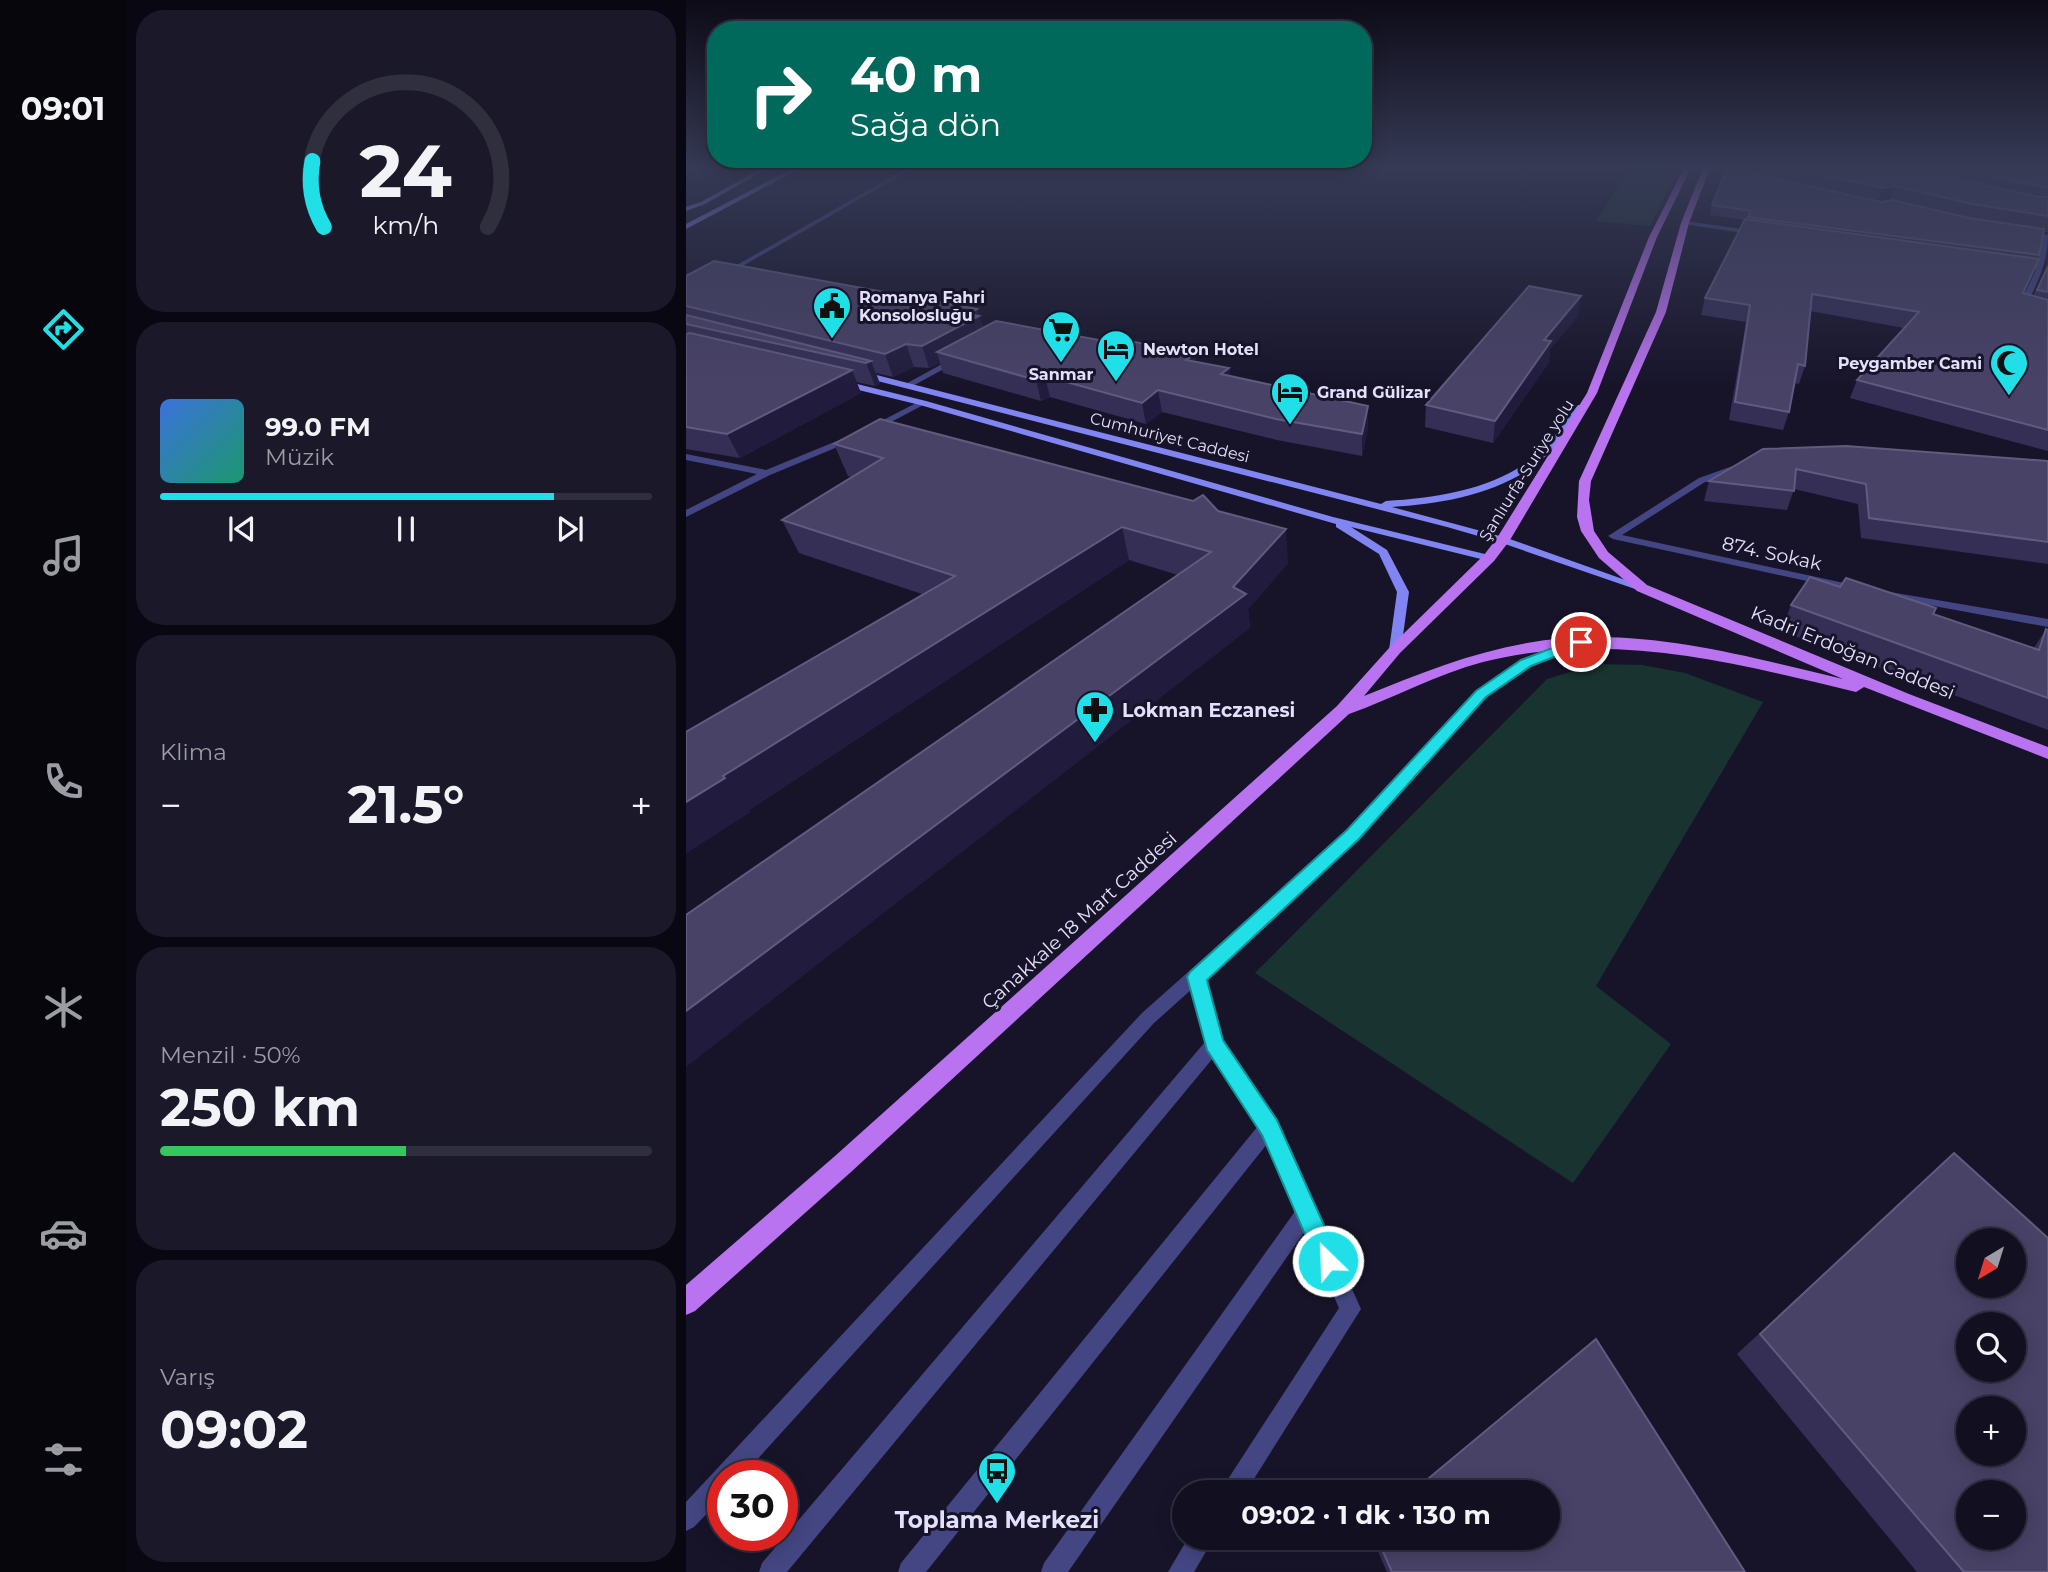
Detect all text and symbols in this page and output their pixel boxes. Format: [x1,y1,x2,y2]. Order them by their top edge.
text: 40 m [850,45,982,104]
icon: right [735,49,826,140]
text: 09:01 [21,89,105,128]
text: Sağa dön [850,105,1001,144]
text: 24 [360,128,452,216]
text: km/h [373,210,439,240]
public building icon: Romanya Fahri Konsolosluğu [811,285,853,340]
place label: Romanya Fahri Konsolosluğu [859,288,985,325]
icon: directions [39,305,88,354]
supermarket icon: Sanmar [1040,309,1082,364]
hotel icon: Newton Hotel [1095,328,1137,383]
place label: Newton Hotel [1143,340,1259,359]
mosque icon: Peygamber Cami [1988,342,2030,397]
place label: Peygamber Cami [1838,354,1982,373]
place label: Sanmar [1029,365,1093,384]
hotel icon: Grand Gülizar [1269,371,1311,426]
place label: Grand Gülizar [1317,383,1431,402]
street label: Şanlıurfa-Suriye yolu [1475,396,1578,545]
street label: Cumhuriyet Caddesi [1088,408,1252,467]
text: 99.0 FM [265,411,371,443]
text: Müzik [265,443,334,471]
icon: previous [223,510,261,548]
icon: pause [387,510,425,548]
icon: next [551,510,589,548]
icon: music [39,531,88,580]
street label: 874. Sokak [1720,532,1824,575]
street label: Kadri Erdoğan Caddesi [1747,601,1958,704]
pin [1551,612,1611,672]
icon: arrive [1562,623,1600,661]
pharmacy icon: Lokman Eczanesi [1074,689,1116,744]
place label: Lokman Eczanesi [1122,699,1295,722]
text: Klima [160,738,227,766]
icon: phone [39,757,88,806]
text: 21.5° [347,773,465,836]
text: − [160,782,182,829]
text: + [630,782,652,829]
street label: Çanakkale 18 Mart Caddesi [977,827,1181,1014]
icon: climate [39,983,88,1032]
text: Menzil · 50% [160,1041,301,1069]
text: 250 km [160,1076,360,1139]
icon: car [39,1209,88,1258]
position arrow [1291,1224,1365,1298]
north arrow [1956,1228,2026,1298]
map controls [1956,1228,2026,1550]
button: search [1956,1312,2026,1382]
text: Varış [160,1363,215,1391]
button: + [1956,1396,2026,1466]
text: 09:02 [160,1398,308,1461]
icon: filters [39,1435,88,1484]
bus stop icon: Toplama Merkezi [976,1450,1018,1505]
speed limit sign: 30 [707,1460,798,1551]
button: − [1956,1480,2026,1550]
text: 09:02 · 1 dk · 130 m [1241,1499,1491,1531]
place label: Toplama Merkezi [895,1506,1099,1534]

